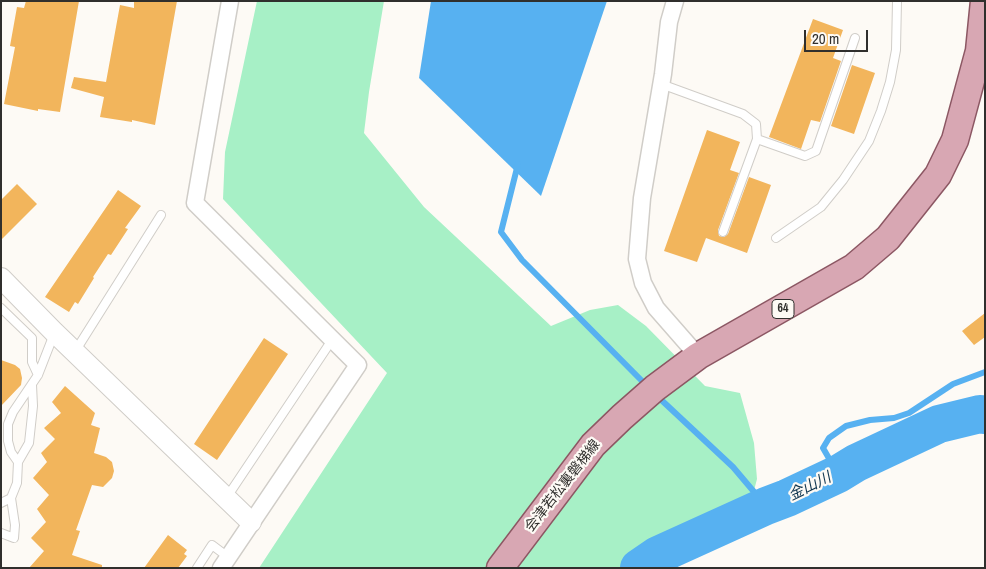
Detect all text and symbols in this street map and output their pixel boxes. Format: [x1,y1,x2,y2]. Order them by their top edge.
scale bar [806,20,870,52]
text: 20 m [812,28,839,49]
road number: 64 [772,300,794,318]
street label: 会津若松裏磐梯線 [522,437,604,535]
water label: 金山川 [786,469,834,505]

